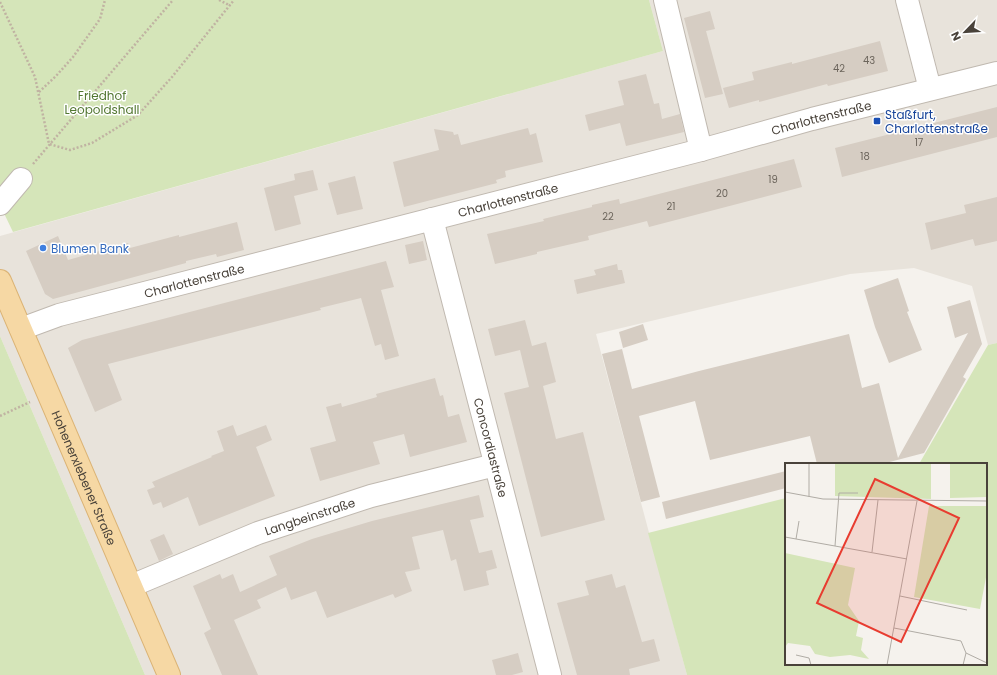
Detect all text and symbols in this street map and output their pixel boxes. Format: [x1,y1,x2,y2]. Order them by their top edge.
north arrow [945,12,985,52]
text: N [947,29,965,43]
house number: 43 [863,53,875,68]
house number: 42 [833,61,845,76]
park label: Friedhof Leopoldshall [64,87,140,118]
street label: Charlottenstraße [769,96,873,139]
place label: Staßfurt, Charlottenstraße [885,106,988,137]
marker: Staßfurt, Charlottenstraße [872,116,882,126]
house number: 17 [915,135,924,150]
house number: 18 [860,149,870,164]
house number: 19 [768,172,778,187]
street label: Charlottenstraße [456,179,560,221]
house number: 20 [716,186,728,201]
house number: 21 [667,199,675,214]
house number: 22 [602,209,614,224]
place label: Blumen Bank [51,240,130,257]
marker: Blumen Bank [38,243,48,253]
street label: Charlottenstraße [142,259,246,301]
street label: Concordiastraße [470,396,512,499]
street label: Hohenerxlebener Straße [48,408,121,548]
inset map [785,463,987,665]
street label: Langbeinstraße [262,493,357,539]

